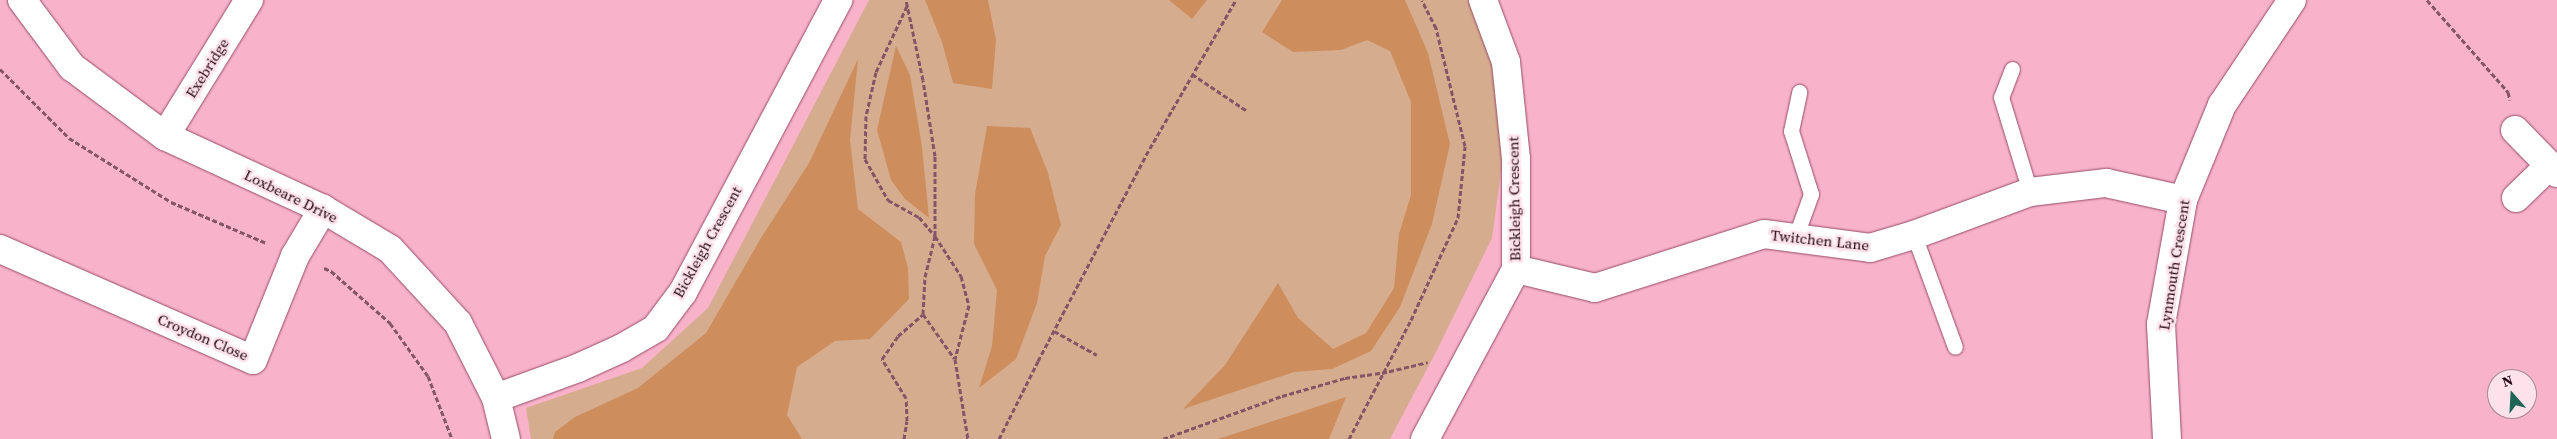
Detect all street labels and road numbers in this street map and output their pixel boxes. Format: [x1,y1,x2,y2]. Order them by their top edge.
street label: Exebridge [182,35,232,101]
street label: Bickleigh Crescent [1504,137,1524,261]
street label: Loxbeare Drive [241,166,341,226]
street label: Bickleigh Crescent [669,183,745,301]
street label: Lynmouth Crescent [2155,199,2193,331]
street label: Twitchen Lane [1770,226,1870,254]
street label: Croydon Close [155,310,251,364]

